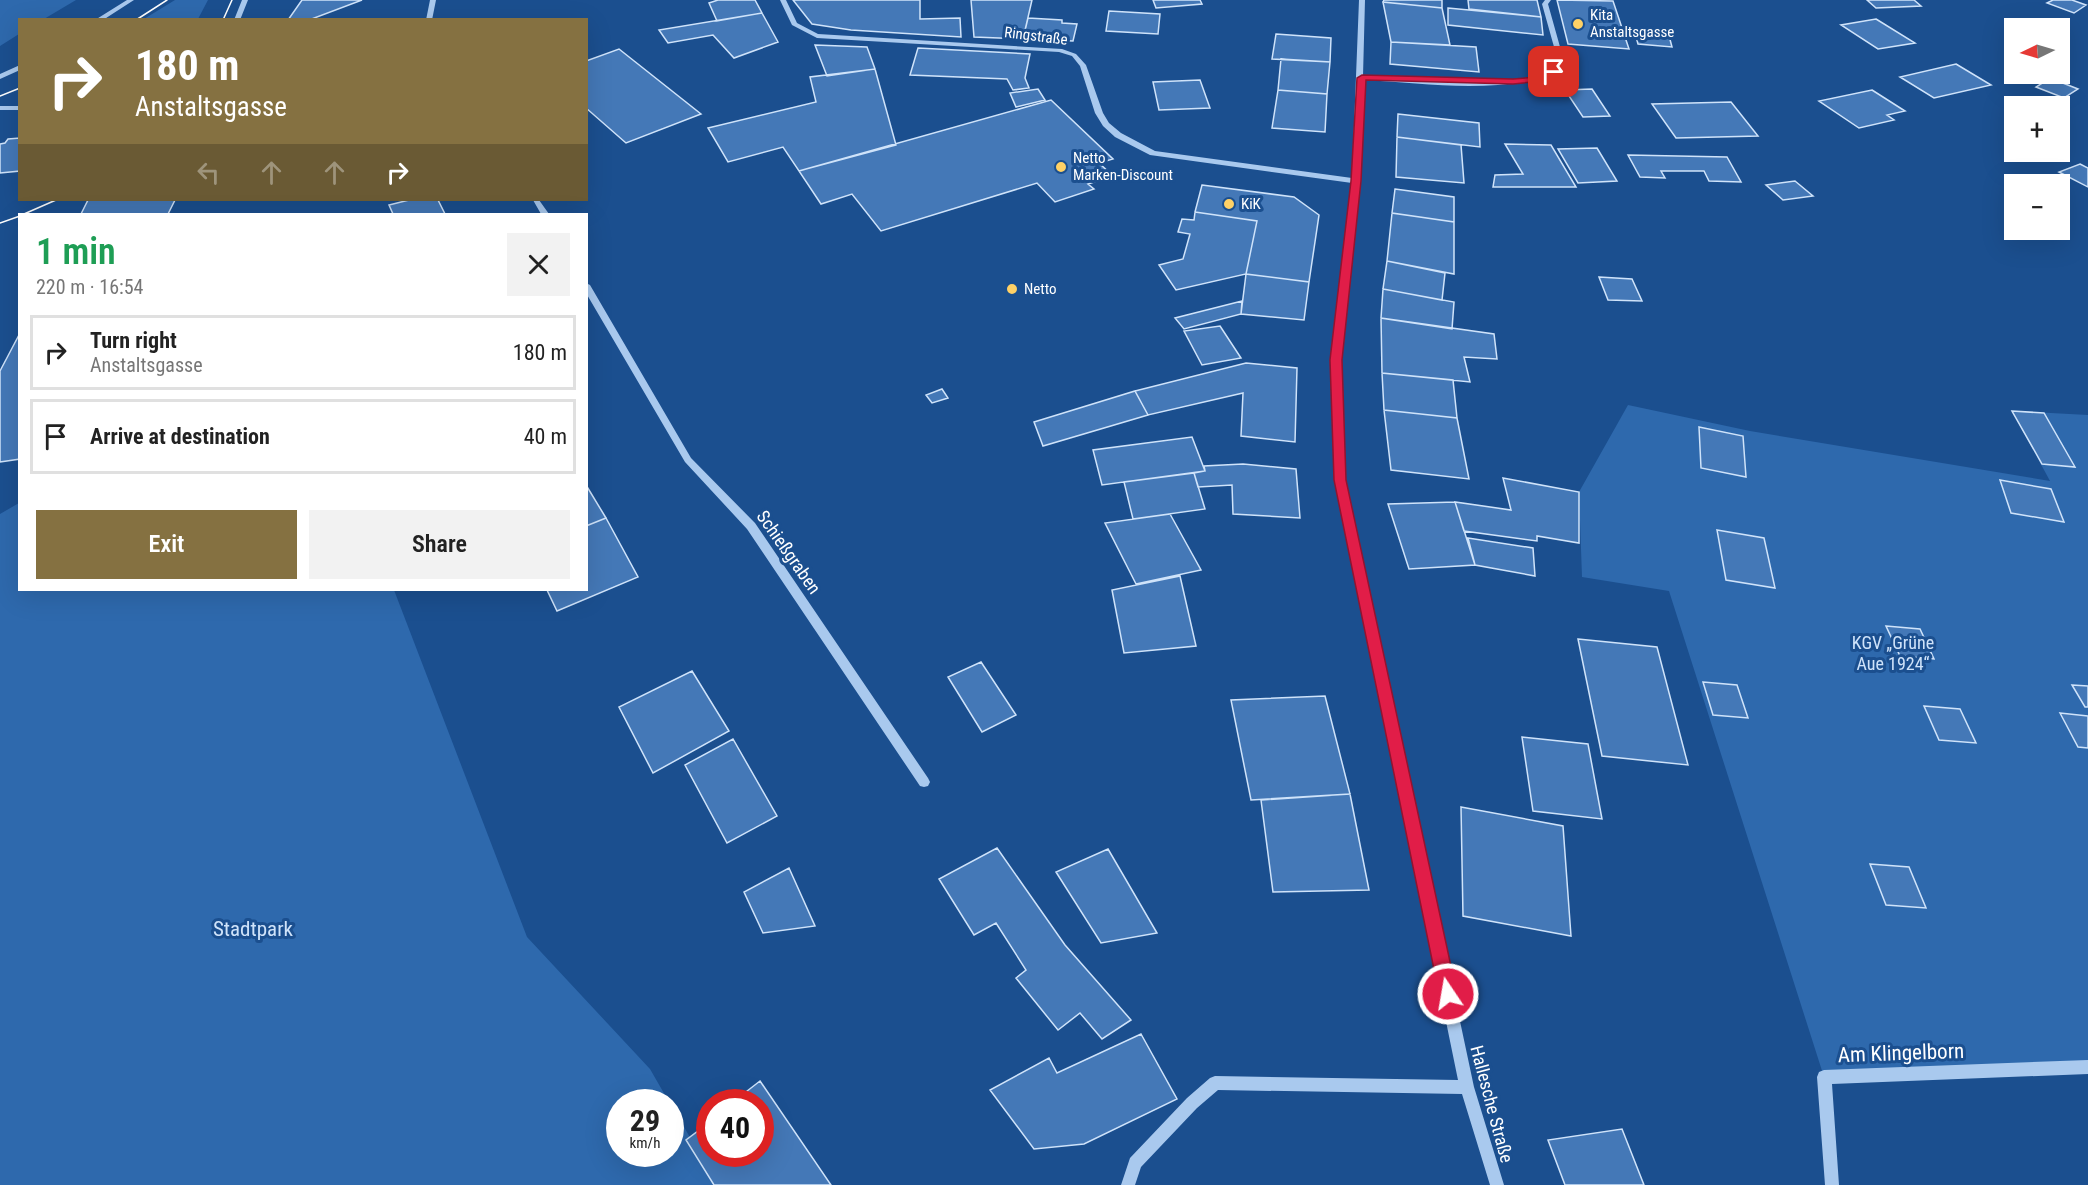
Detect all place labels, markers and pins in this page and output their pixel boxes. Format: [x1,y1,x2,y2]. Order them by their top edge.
place label: Kita Anstaltsgasse [1590,6,1674,41]
marker: Kita Anstaltsgasse [1571,17,1585,31]
pin [1528,46,1579,97]
place label: Netto Marken-Discount [1073,149,1173,184]
marker: Netto Marken-Discount [1054,160,1068,174]
place label: KiK [1241,195,1262,213]
marker: KiK [1222,197,1236,211]
place label: Netto [1024,280,1057,298]
marker: Netto [1005,282,1019,296]

